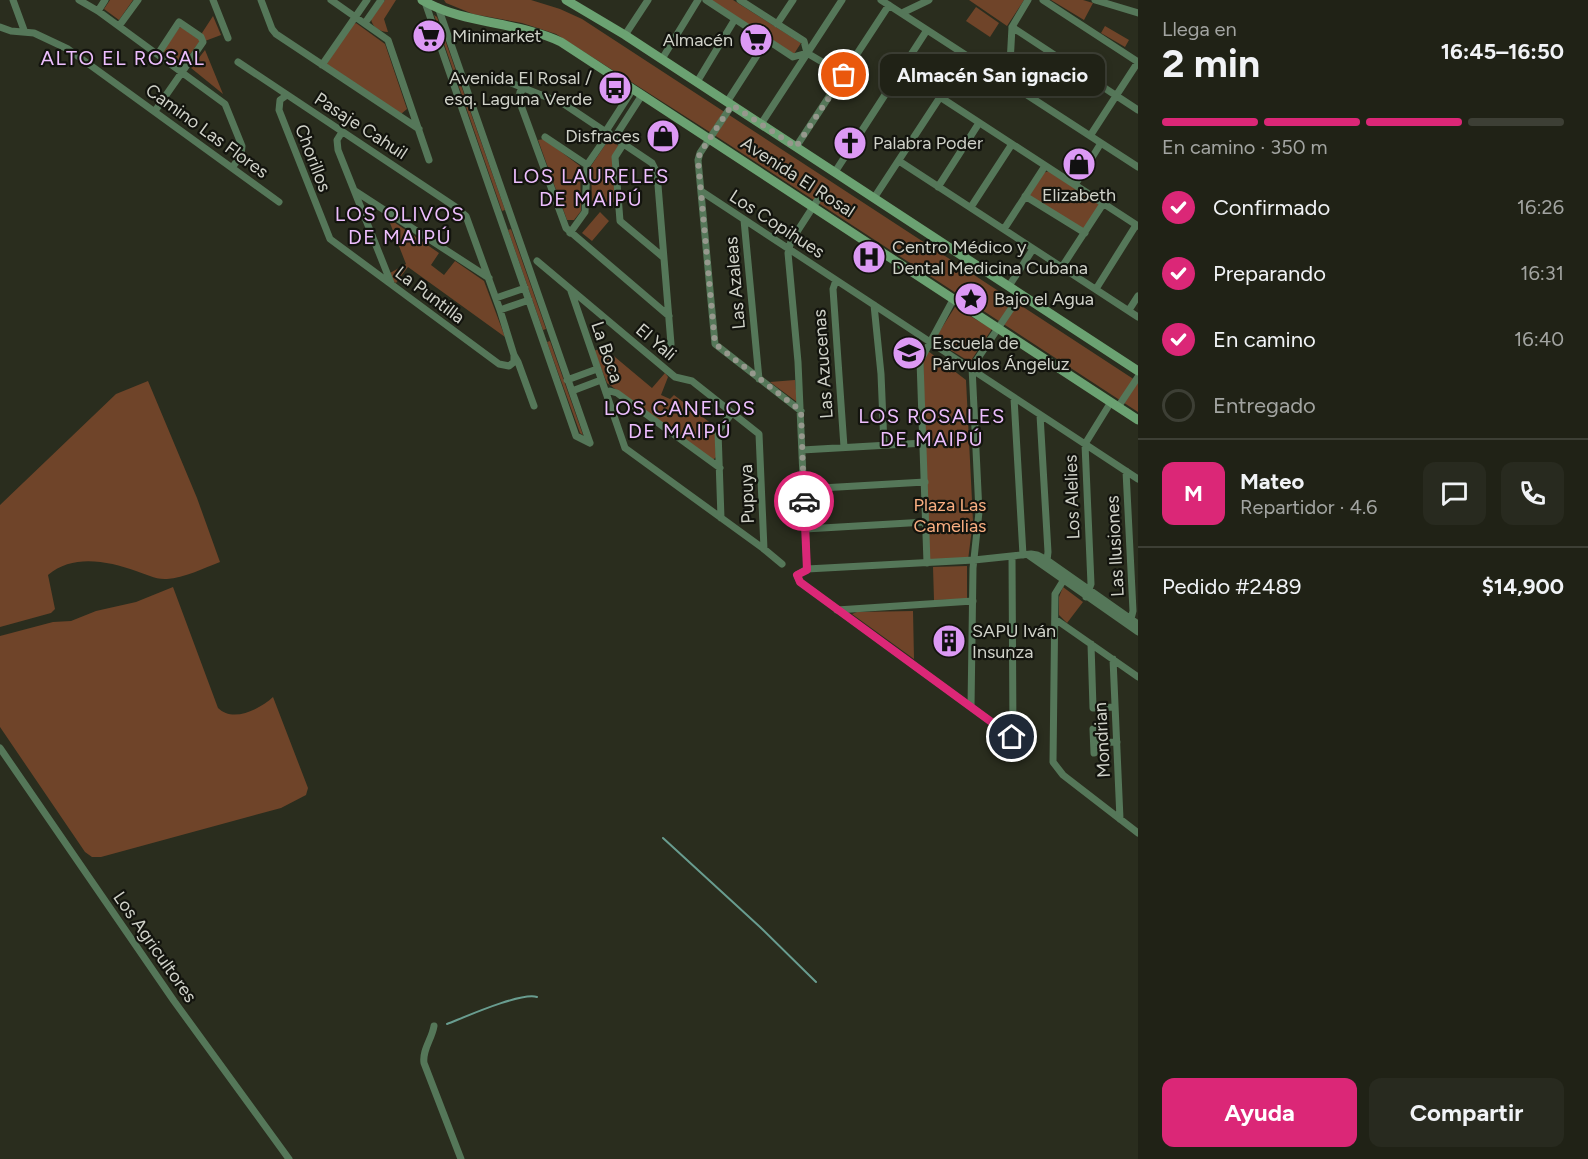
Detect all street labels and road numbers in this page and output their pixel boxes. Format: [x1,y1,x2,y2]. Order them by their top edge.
street label: Camino Las Flores [141,79,273,183]
street label: Pasaje Cahuil [310,88,412,164]
street label: Chorillos [290,121,336,195]
street label: Avenida El Rosal [737,132,859,222]
street label: Los Copihues [725,185,829,263]
street label: Las Azaleas [720,236,750,330]
street label: La Puntilla [391,262,469,328]
street label: Las Azucenas [808,309,838,419]
street label: La Boca [586,318,628,386]
street label: El Yali [631,319,681,365]
street label: Los Alelies [1060,454,1084,540]
street label: Pupuya [735,464,759,524]
street label: Las Ilusiones [1101,495,1129,597]
street label: Mondrian [1089,702,1115,778]
street label: Los Agricultores [108,887,202,1007]

